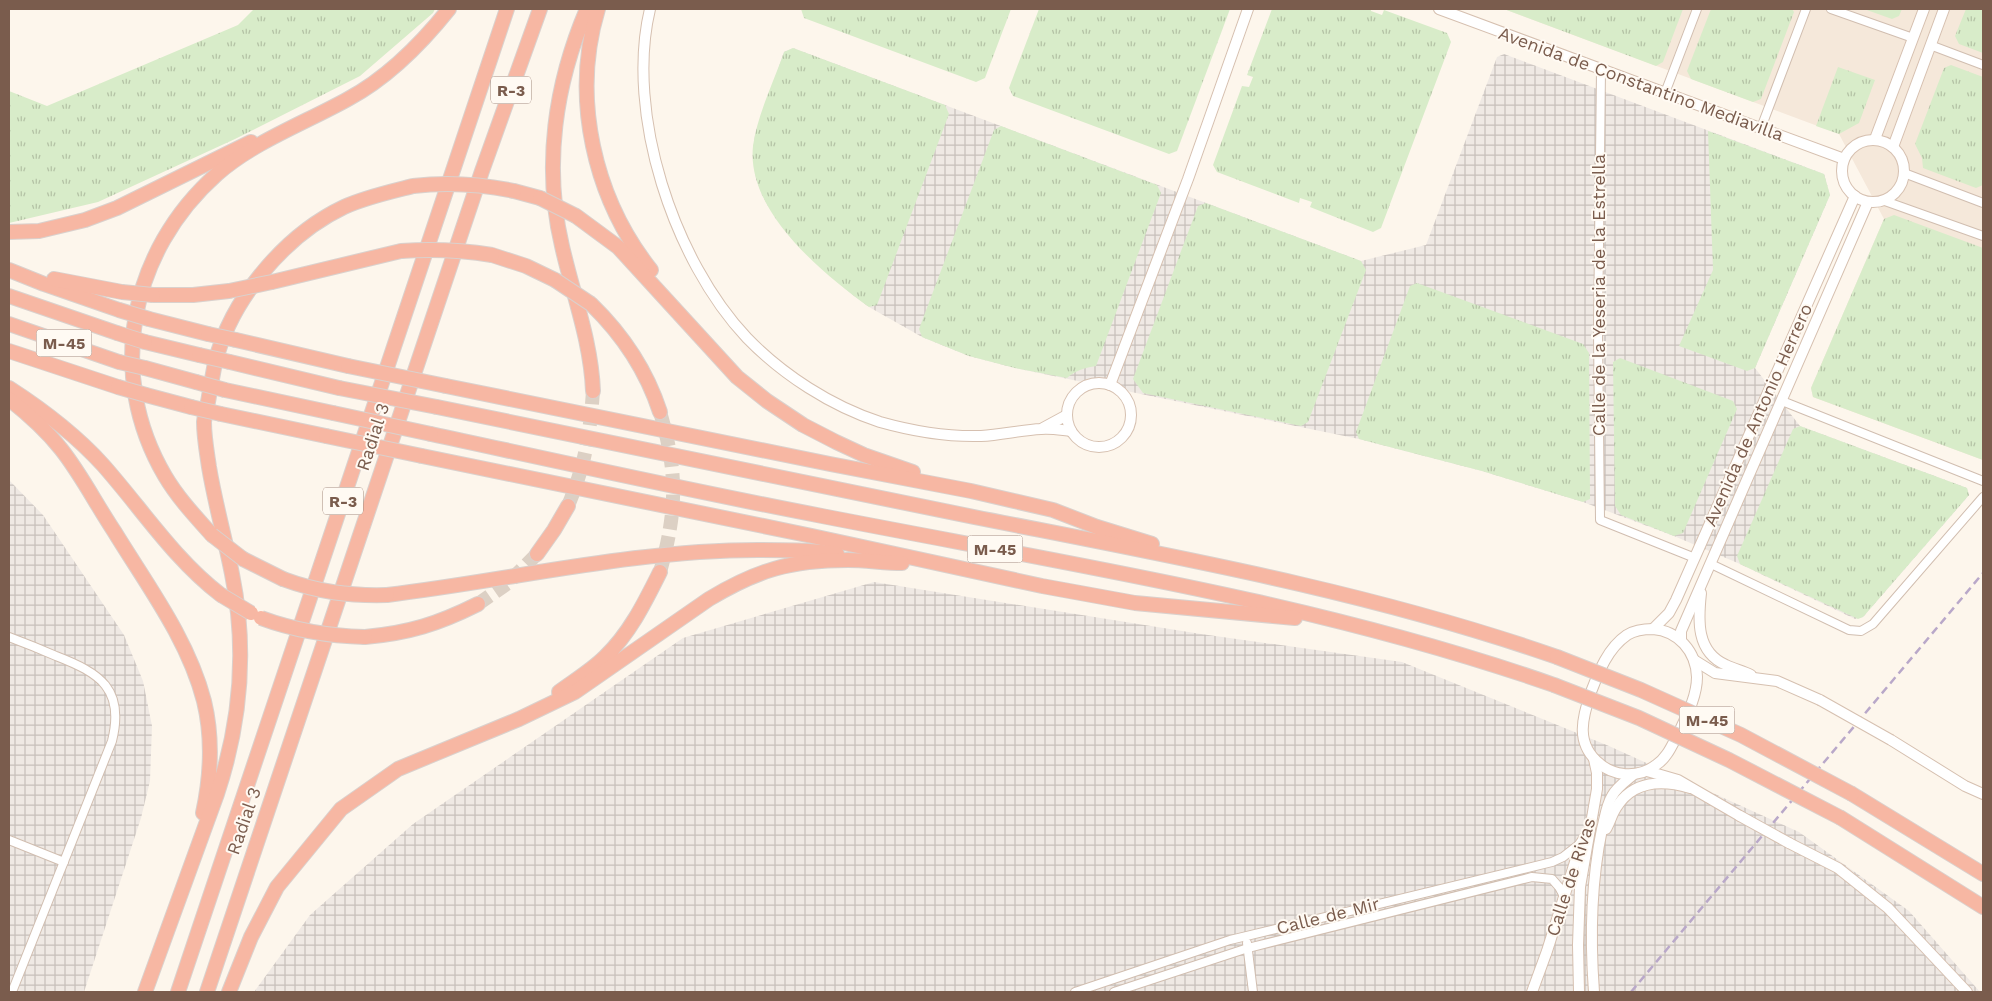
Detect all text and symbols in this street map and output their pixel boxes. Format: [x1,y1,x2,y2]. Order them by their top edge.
street label: Avenida de Constantino Mediavilla [1496,22,1787,145]
road number: R-3 [491,76,531,104]
street label: Calle de la Yeseria de la Estrella [1588,154,1609,436]
street label: Avenida de Antonio Herrero [1699,300,1816,529]
road number: M-45 [36,329,92,356]
street label: Radial 3 [352,400,393,473]
road number: R-3 [323,488,363,514]
road number: M-45 [968,536,1022,562]
road number: M-45 [1680,706,1734,734]
street label: Radial 3 [222,784,265,857]
street label: Calle de Rivas [1541,815,1600,939]
street label: Calle de Mir [1274,893,1382,938]

